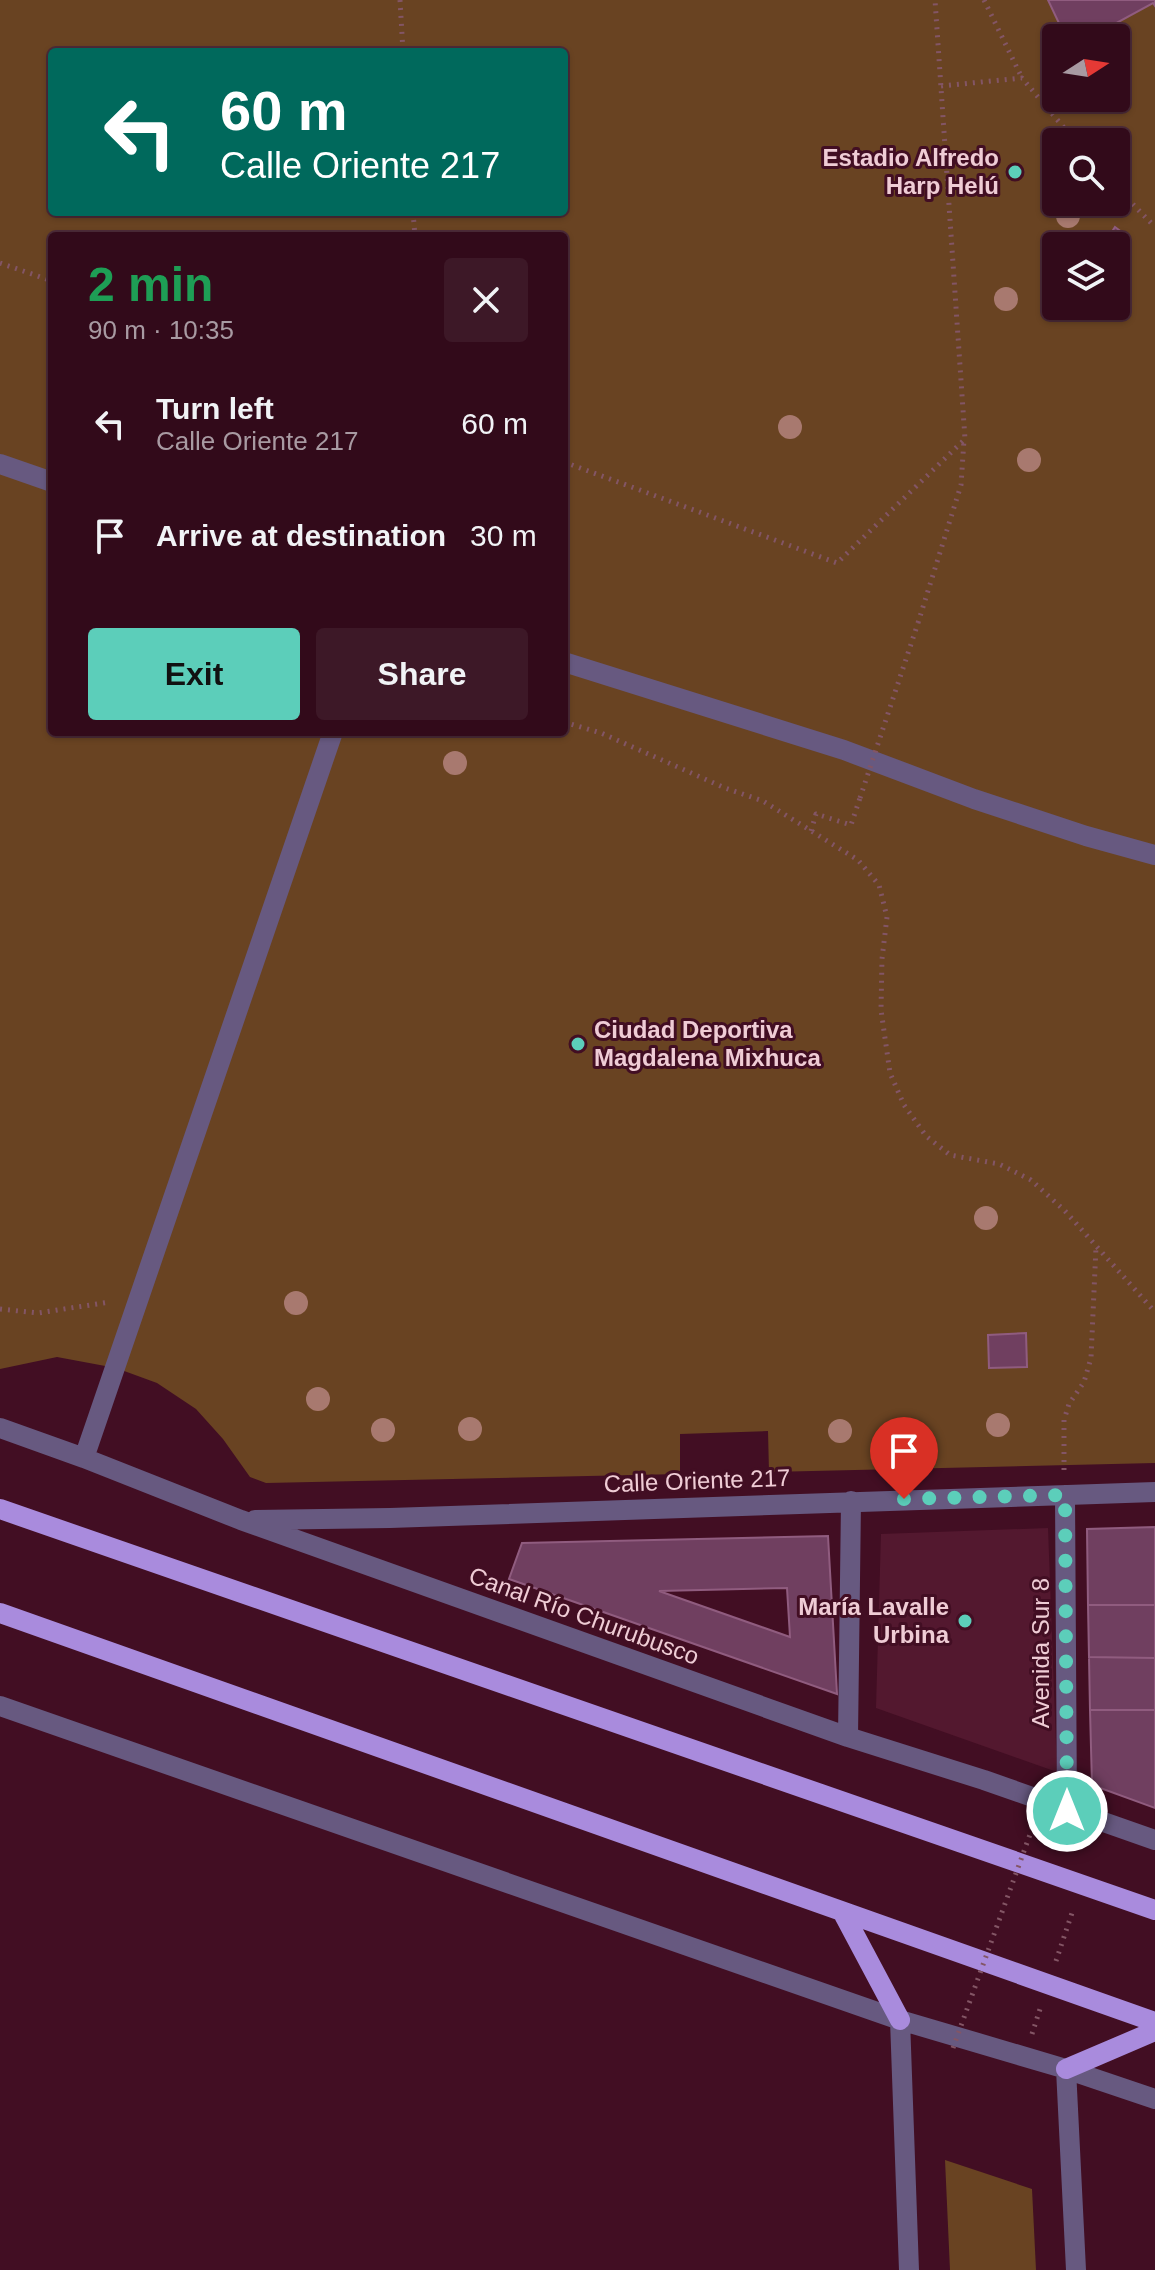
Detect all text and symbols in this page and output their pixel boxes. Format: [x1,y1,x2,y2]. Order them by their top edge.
north arrow [1042,24,1130,112]
map controls [1042,24,1130,320]
text: 60 m [220,79,348,142]
icon: left [88,80,192,184]
button: search [1042,128,1130,216]
place label: Estadio Alfredo Harp Helú [823,144,999,199]
text: Calle Oriente 217 [220,145,500,186]
marker: Estadio Alfredo Harp Helú [1006,163,1024,181]
button: layers [1042,232,1130,320]
text: 2 min [88,258,213,311]
button: close [444,258,528,342]
text: 90 m · 10:35 [88,315,234,345]
text: Turn left [156,392,274,425]
icon: left [88,402,132,446]
text: 60 m [461,407,528,440]
text: Calle Oriente 217 [156,426,358,456]
icon: arrive [88,514,132,558]
text: Arrive at destination [156,519,446,552]
text: 30 m [470,519,537,552]
button: Exit [88,628,300,720]
button: Share [316,628,528,720]
place label: Ciudad Deportiva Magdalena Mixhuca [594,1016,821,1071]
marker: Ciudad Deportiva Magdalena Mixhuca [569,1035,587,1053]
pin [870,1417,938,1499]
icon: arrive [882,1429,926,1473]
street label: Calle Oriente 217 [603,1464,791,1497]
street label: Canal Río Churubusco [465,1561,703,1670]
street label: Avenida Sur 8 [1027,1578,1054,1728]
place label: María Lavalle Urbina [798,1593,950,1648]
marker: María Lavalle Urbina [956,1612,974,1630]
position arrow [1025,1769,1109,1853]

